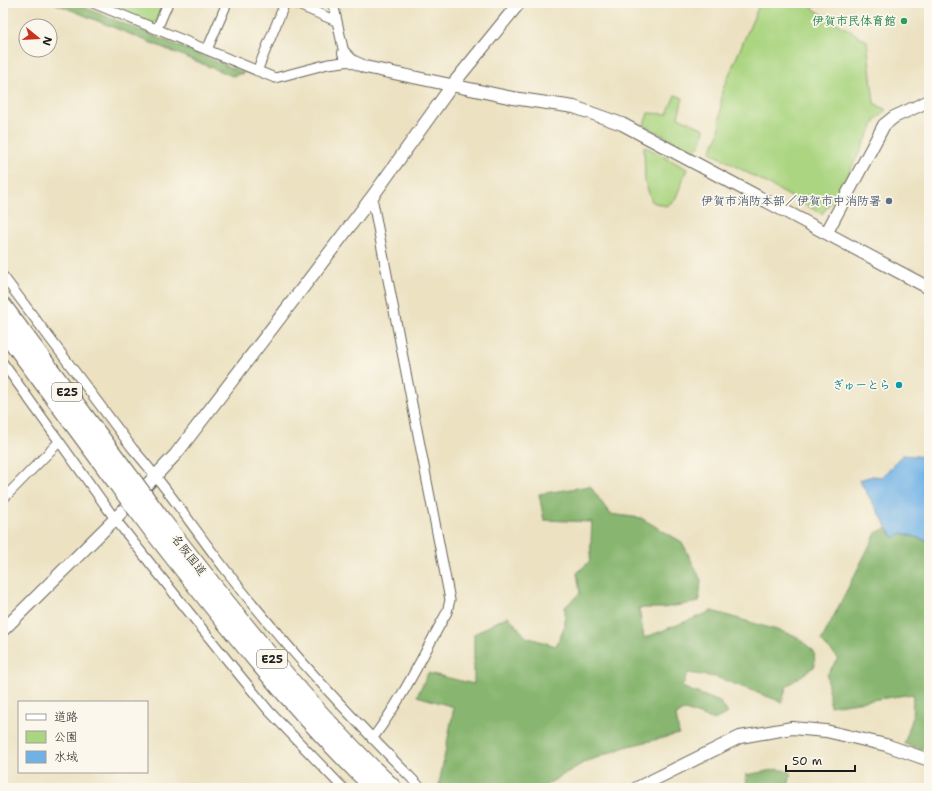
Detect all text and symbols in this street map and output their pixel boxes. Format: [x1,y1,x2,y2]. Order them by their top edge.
place label: 伊賀市民体育館 [812,13,896,29]
marker: 伊賀市民体育館 [899,16,909,26]
north arrow [18,18,58,58]
text: N [38,34,56,48]
place label: 伊賀市消防本部／伊賀市中消防署 [701,193,881,209]
marker: 伊賀市消防本部／伊賀市中消防署 [884,196,894,206]
place label: ぎゅーとら [832,377,891,393]
marker: ぎゅーとら [894,380,904,390]
road number: E25 [52,383,82,401]
street label: 名阪国道 [168,531,210,579]
road number: E25 [257,650,287,668]
legend [18,701,148,773]
text: 道路 [54,709,78,725]
text: 公園 [54,729,78,745]
scale bar [786,747,855,773]
text: 水域 [54,749,78,765]
text: 50 m [792,753,822,769]

